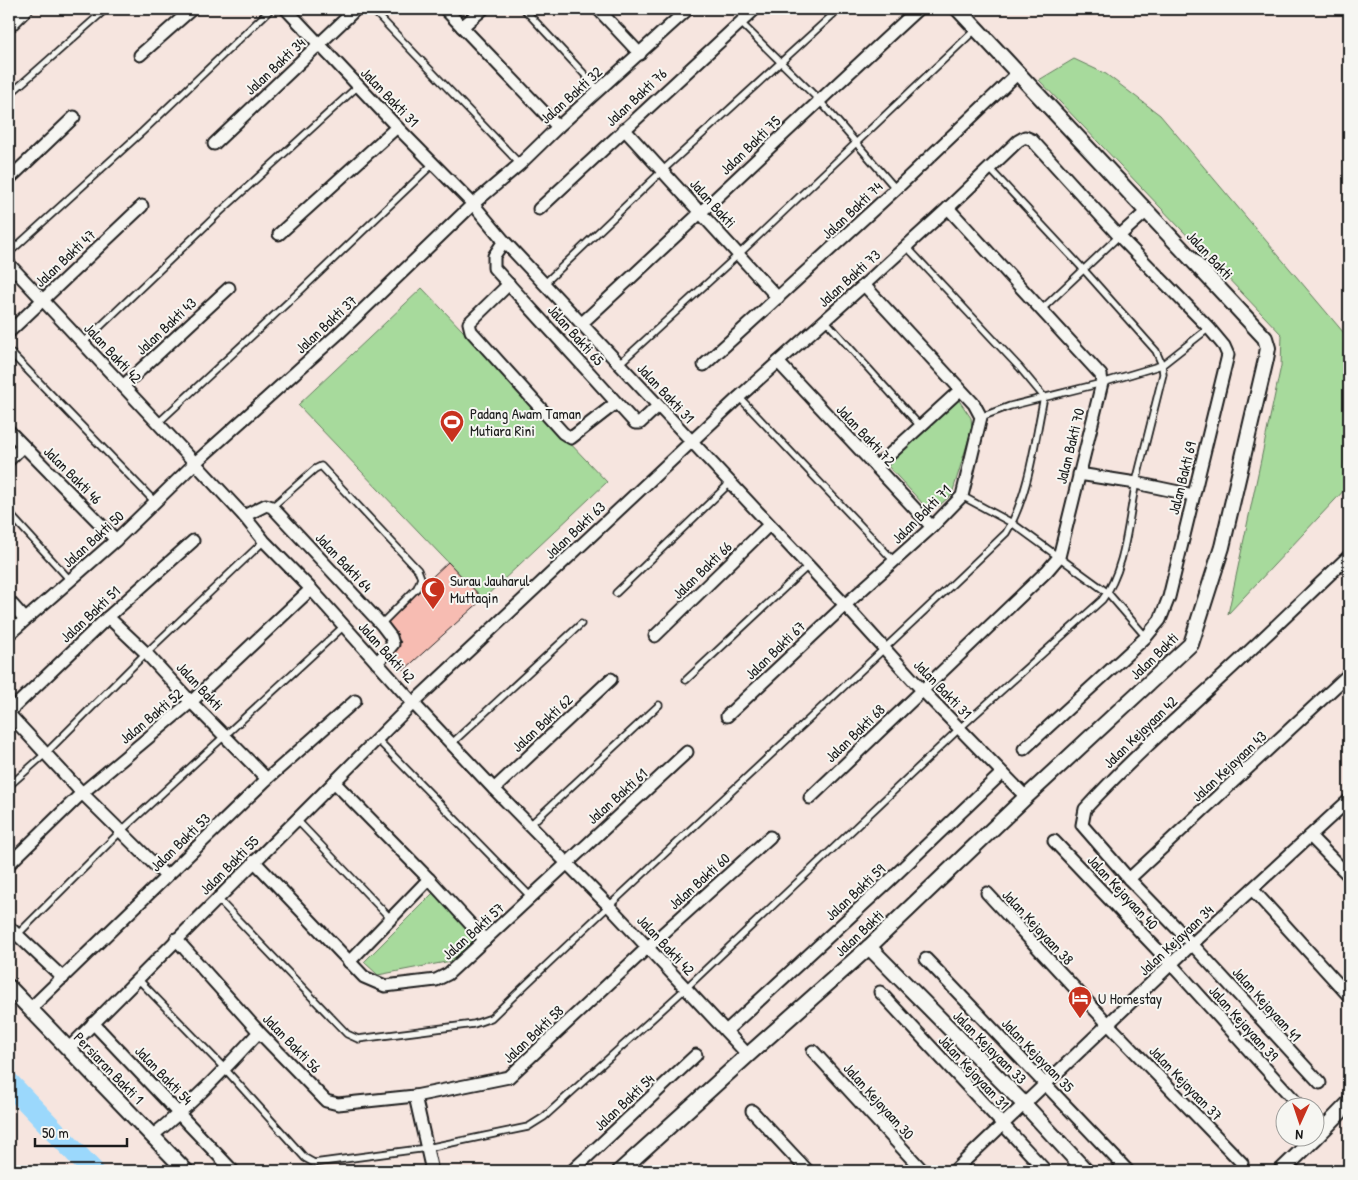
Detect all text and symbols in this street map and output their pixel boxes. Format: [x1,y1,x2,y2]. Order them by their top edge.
street label: Jalan Bakti 34 [240,32,310,99]
street label: Jalan Bakti 32 [535,61,607,129]
street label: Jalan Bakti 31 [356,63,424,131]
street label: Jalan Bakti 76 [601,63,671,131]
street label: Jalan Bakti 75 [715,110,785,179]
street label: Jalan Bakti [685,174,741,232]
street label: Jalan Bakti 74 [817,176,887,244]
street label: Jalan Bakti 47 [30,224,100,292]
street label: Jalan Bakti [1182,226,1238,284]
street label: Jalan Bakti 73 [813,244,885,312]
street label: Jalan Bakti 37 [291,290,361,358]
street label: Jalan Bakti 43 [131,292,201,359]
street label: Jalan Bakti 65 [543,300,610,371]
street label: Jalan Bakti 42 [79,318,147,388]
street label: Jalan Bakti 31 [633,358,699,428]
street label: Jalan Bakti 72 [832,399,900,471]
place label: Padang Awam Taman Mutiara Rini [470,403,582,441]
street label: Jalan Bakti 70 [1050,406,1090,486]
sports icon: Padang Awam Taman Mutiara Rini [439,409,465,443]
street label: Jalan Bakti 69 [1163,439,1201,517]
street label: Jalan Bakti 46 [39,441,107,509]
street label: Jalan Bakti 71 [887,480,955,548]
street label: Jalan Bakti 63 [540,496,610,564]
street label: Jalan Bakti 50 [58,505,129,572]
street label: Jalan Bakti 64 [311,527,377,597]
street label: Jalan Bakti 66 [668,536,736,604]
place label: Surau Jauharul Muttaqin [450,570,529,608]
mosque icon: Surau Jauharul Muttaqin [420,576,446,610]
street label: Jalan Bakti 51 [55,581,125,647]
street label: Jalan Bakti 67 [740,616,810,684]
street label: Jalan Bakti 42 [354,617,420,687]
street label: Jalan Bakti [1125,628,1183,684]
street label: Jalan Bakti 31 [909,655,977,723]
street label: Jalan Bakti [172,657,228,715]
street label: Jalan Bakti 52 [115,683,187,749]
street label: Jalan Bakti 62 [507,689,577,757]
street label: Jalan Kejayaan 42 [1098,691,1182,773]
street label: Jalan Bakti 68 [820,699,890,767]
street label: Jalan Kejayaan 43 [1187,726,1271,806]
street label: Jalan Bakti 61 [582,763,652,829]
street label: Jalan Bakti 53 [145,808,215,876]
street label: Jalan Bakti 55 [195,830,264,899]
street label: Jalan Bakti 60 [664,848,734,914]
street label: Jalan Kejayaan 40 [1083,850,1163,934]
street label: Jalan Bakti 59 [820,858,890,925]
street label: Jalan Kejayaan 38 [997,885,1079,969]
street label: Jalan Bakti 57 [437,897,509,965]
street label: Jalan Kejayaan 34 [1134,900,1218,980]
street label: Jalan Bakti [830,905,888,961]
street label: Jalan Bakti 42 [632,910,700,980]
street label: Jalan Kejayaan 41 [1228,962,1306,1046]
street label: Jalan Kejayaan 39 [1204,981,1284,1066]
hotel icon: U Homestay [1067,985,1093,1019]
place label: U Homestay [1098,988,1162,1009]
street label: Jalan Bakti 58 [498,1000,568,1068]
street label: Jalan Kejayaan 33 [948,1005,1032,1089]
street label: Jalan Bakti 56 [258,1009,326,1077]
street label: Jalan Kejayaan 35 [997,1013,1079,1097]
street label: Persiaran Bakti 1 [69,1027,149,1109]
street label: Jalan Kejayaan 31 [934,1030,1014,1114]
street label: Jalan Bakti 54 [130,1041,198,1110]
street label: Jalan Kejayaan 37 [1145,1041,1227,1125]
street label: Jalan Kejayaan 30 [839,1058,919,1144]
street label: Jalan Bakti 54 [589,1068,659,1135]
north arrow [1276,1098,1326,1148]
scale bar [35,1115,128,1147]
text: 50 m [42,1122,69,1143]
text: N [1295,1126,1304,1145]

